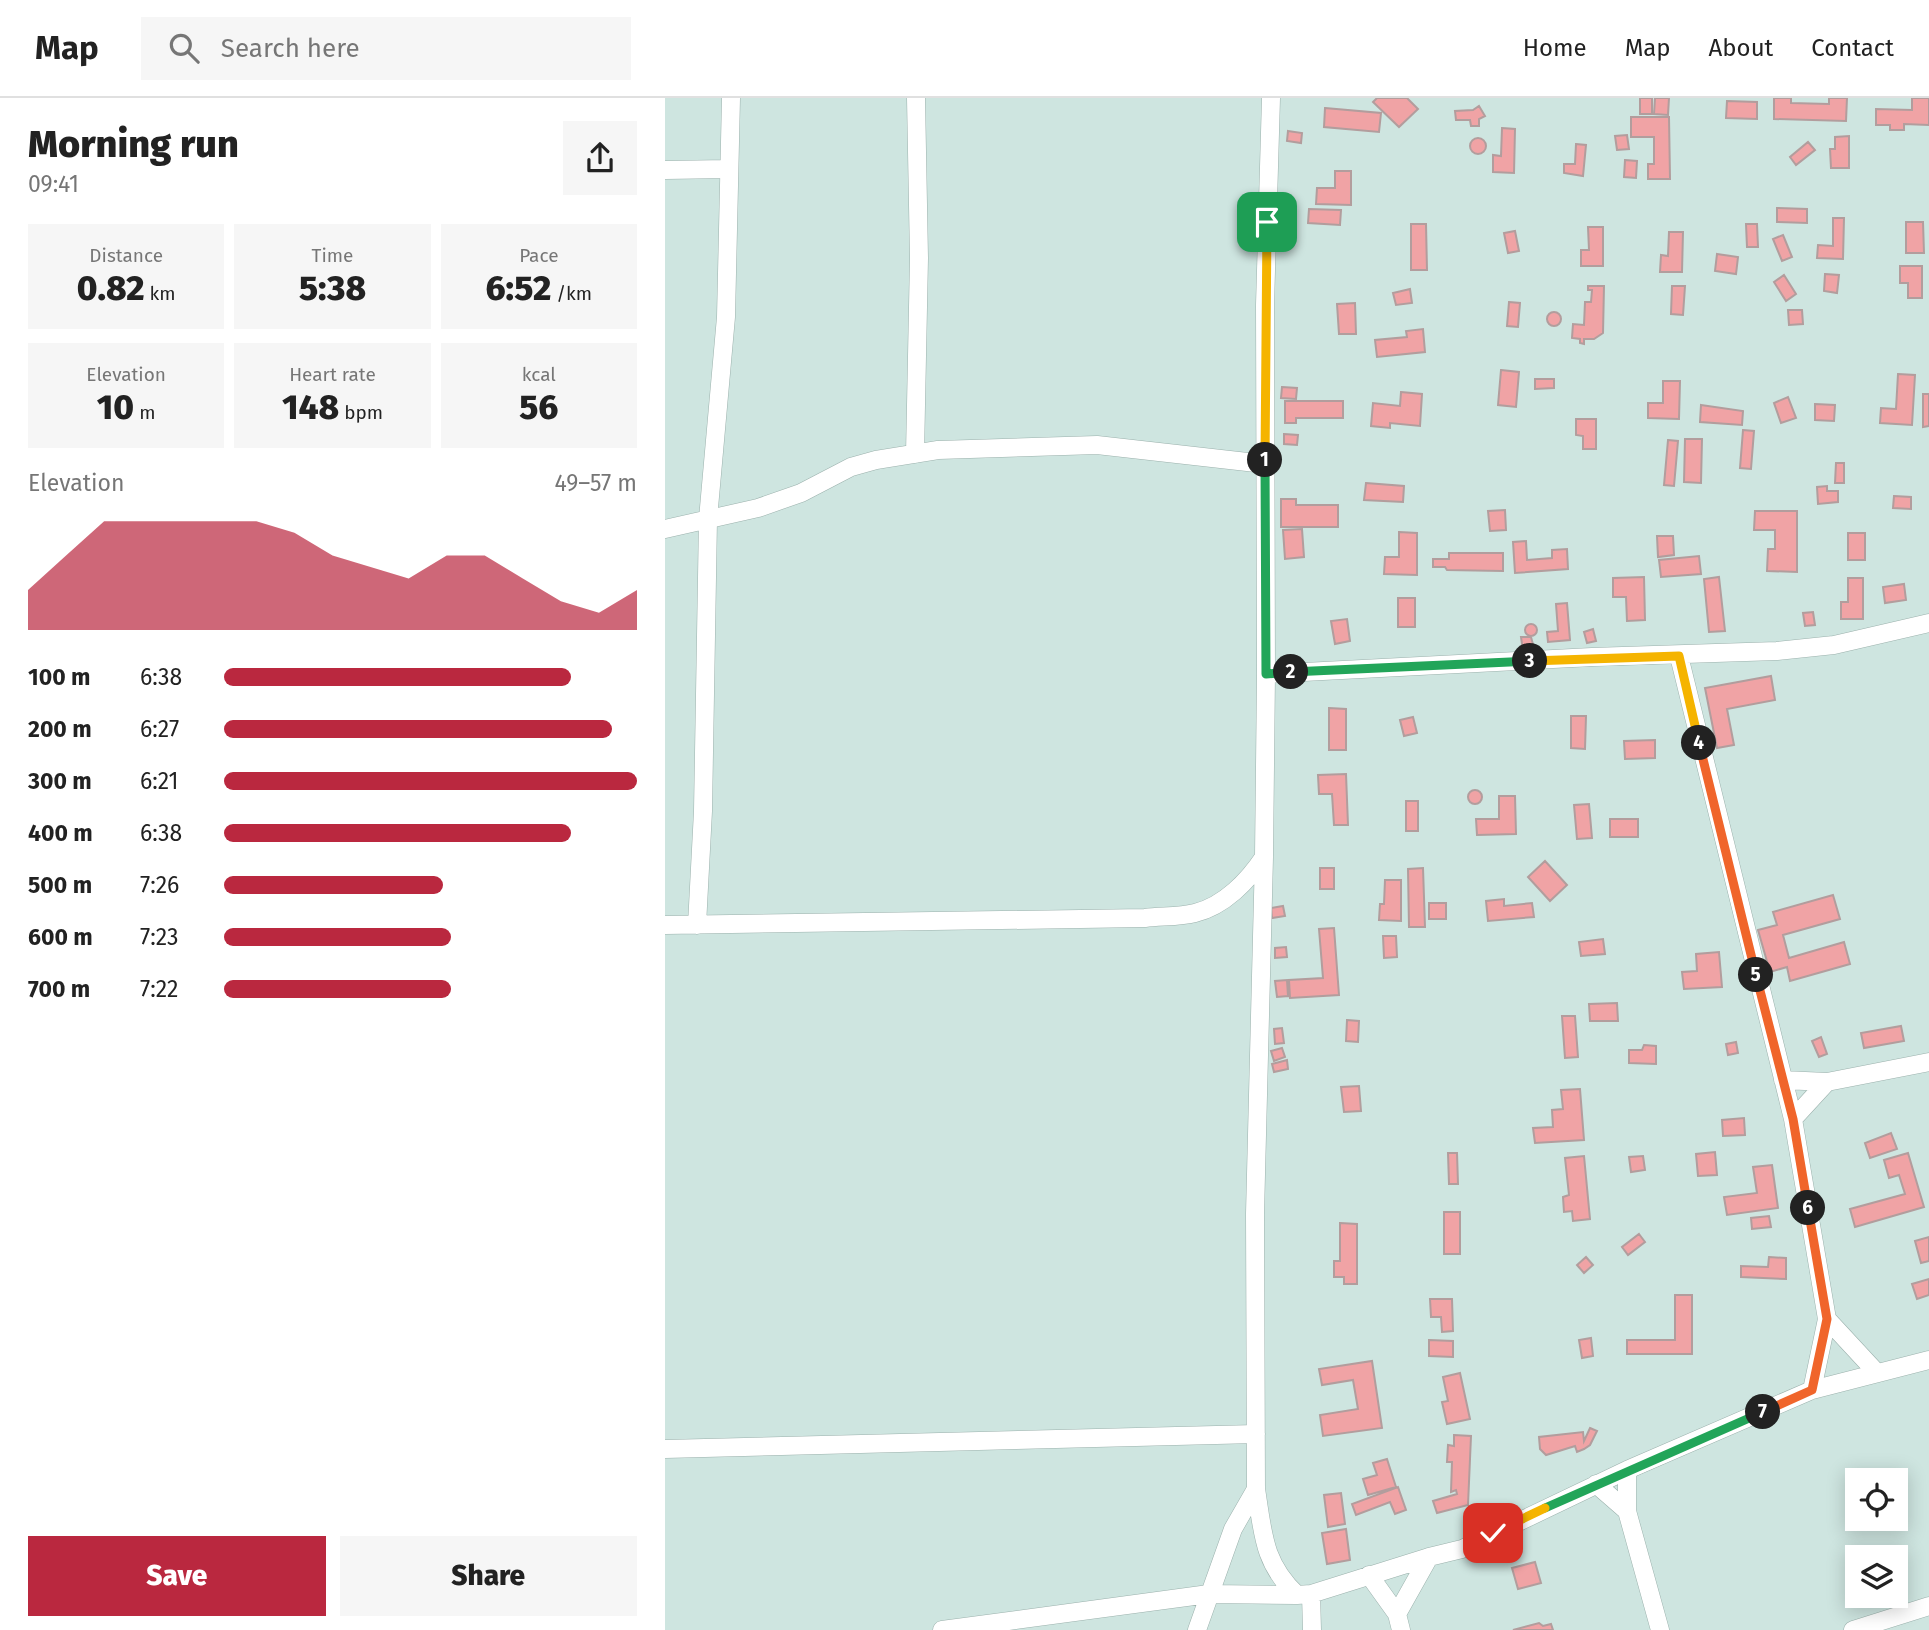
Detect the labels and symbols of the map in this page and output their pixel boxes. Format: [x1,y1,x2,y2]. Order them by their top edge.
pin [1237,192,1297,252]
pin: 1 [1247,442,1283,478]
pin: 3 [1513,644,1547,678]
pin: 2 [1273,654,1309,690]
pin: 4 [1681,726,1717,760]
pin: 5 [1739,958,1773,992]
pin: 6 [1791,1190,1825,1226]
pin: 7 [1745,1394,1781,1430]
pin [1463,1503,1523,1563]

